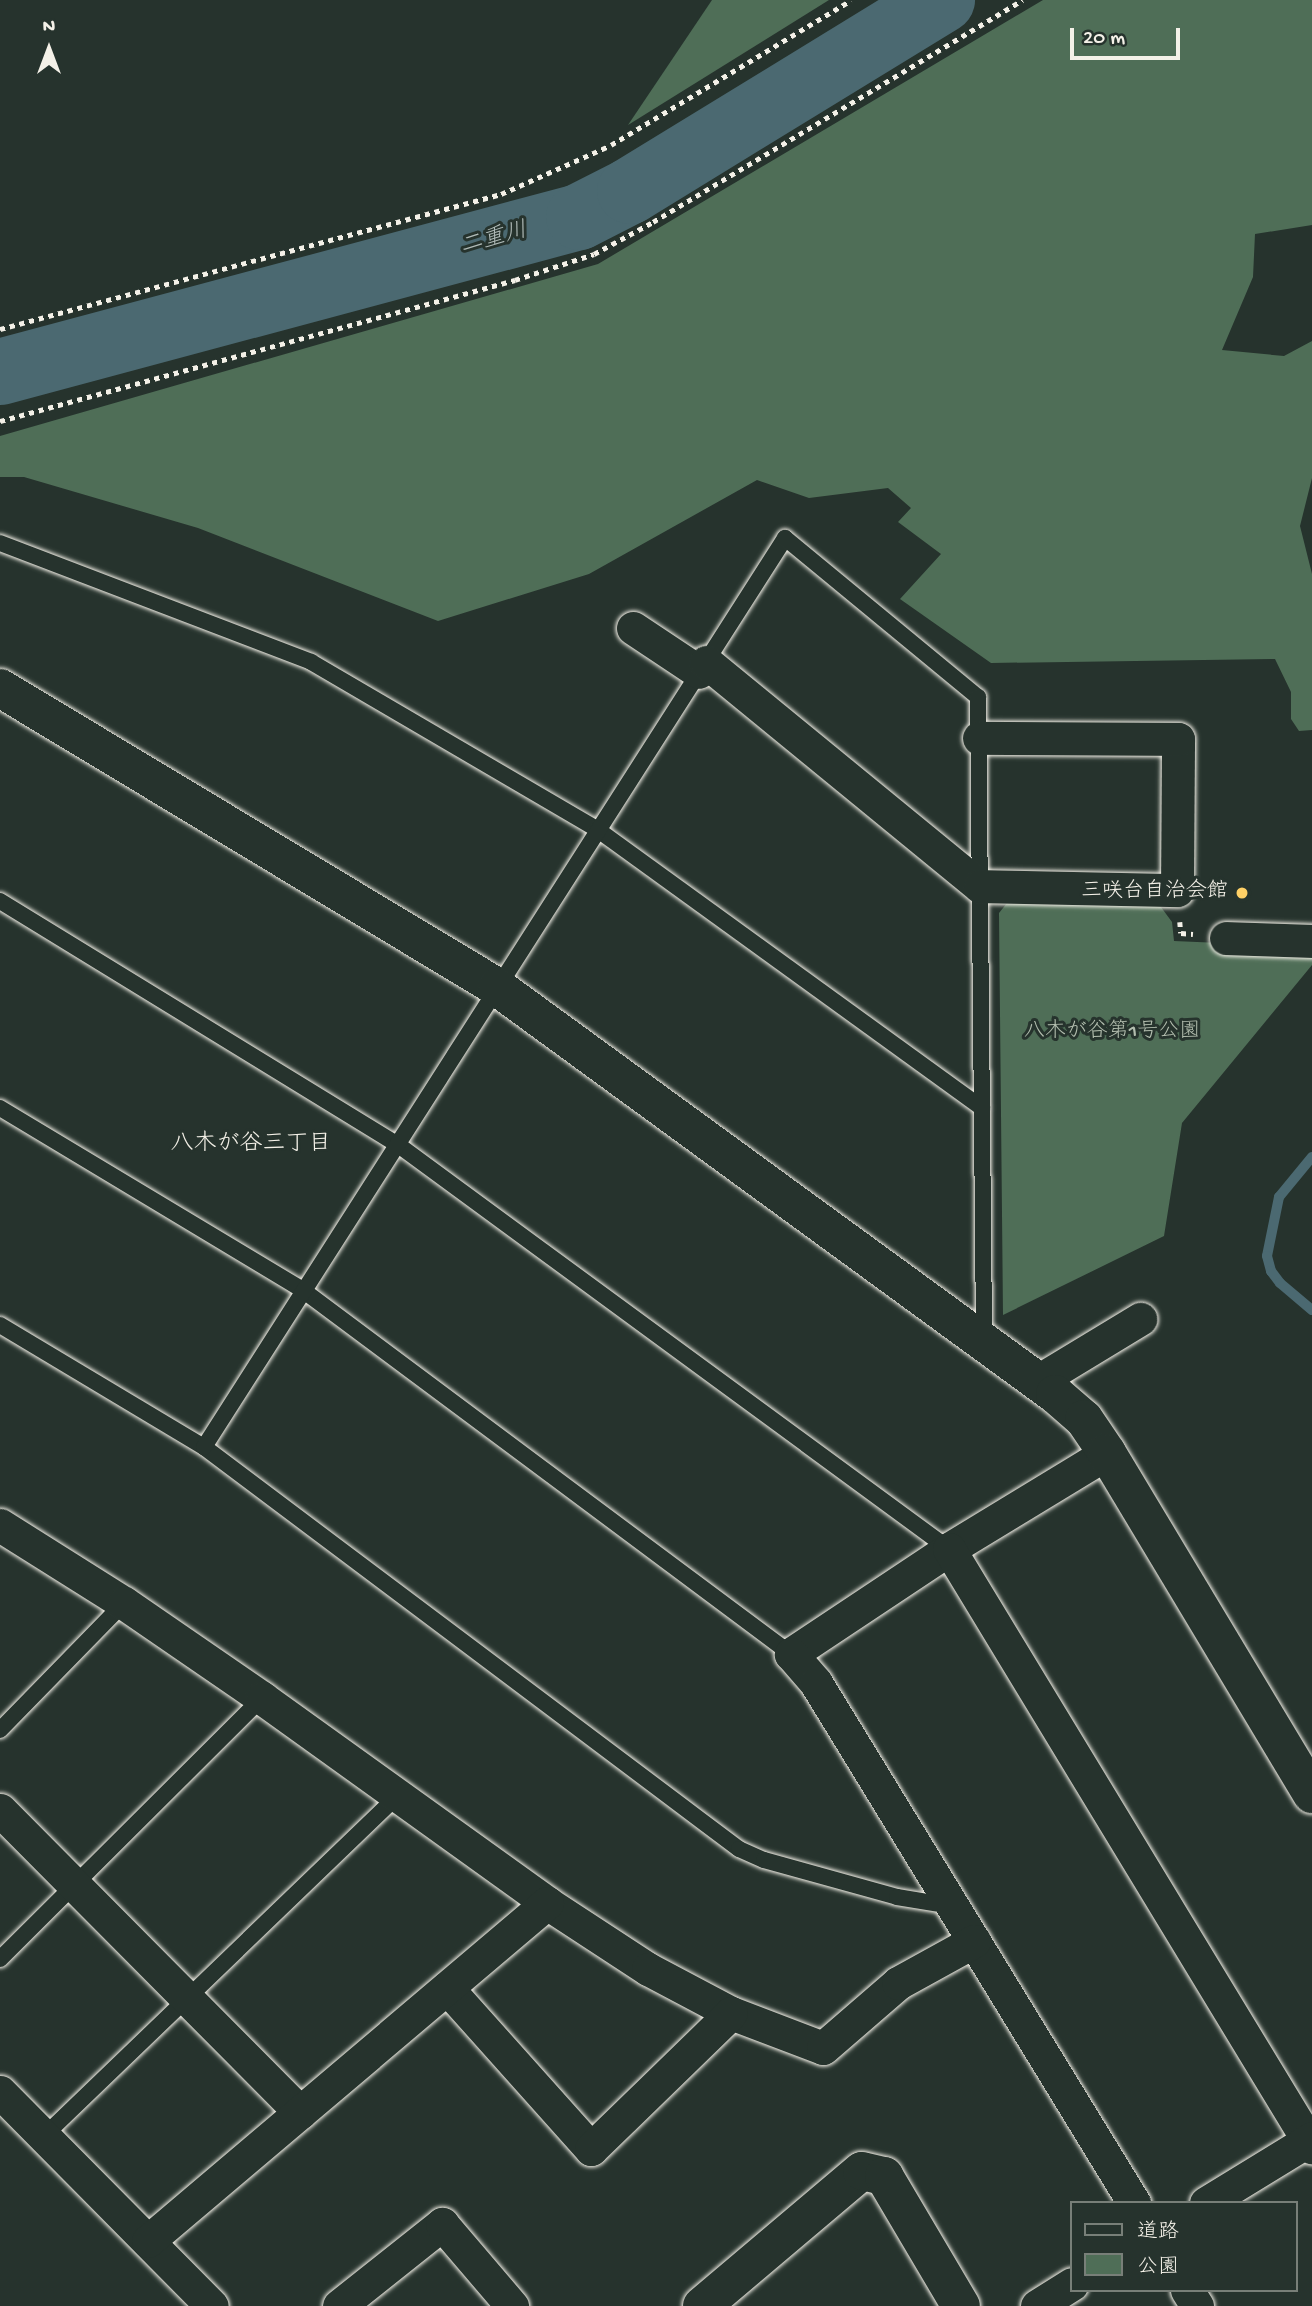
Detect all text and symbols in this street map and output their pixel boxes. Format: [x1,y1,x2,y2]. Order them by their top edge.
north arrow [14,14,84,84]
scale bar [1074,14,1184,58]
text: N [43,16,55,39]
text: 20 m [1083,27,1125,52]
water label: 二重川 [457,218,531,262]
place label: 三咲台自治会館 [1081,880,1228,906]
marker: 三咲台自治会館 [1234,885,1250,901]
park label: 八木が谷第1号公園 [1024,1020,1200,1046]
district label: 八木が谷三丁目 [171,1131,331,1159]
legend [1070,2201,1298,2292]
text: 道路 [1137,2221,1179,2246]
text: 公園 [1137,2256,1179,2281]

